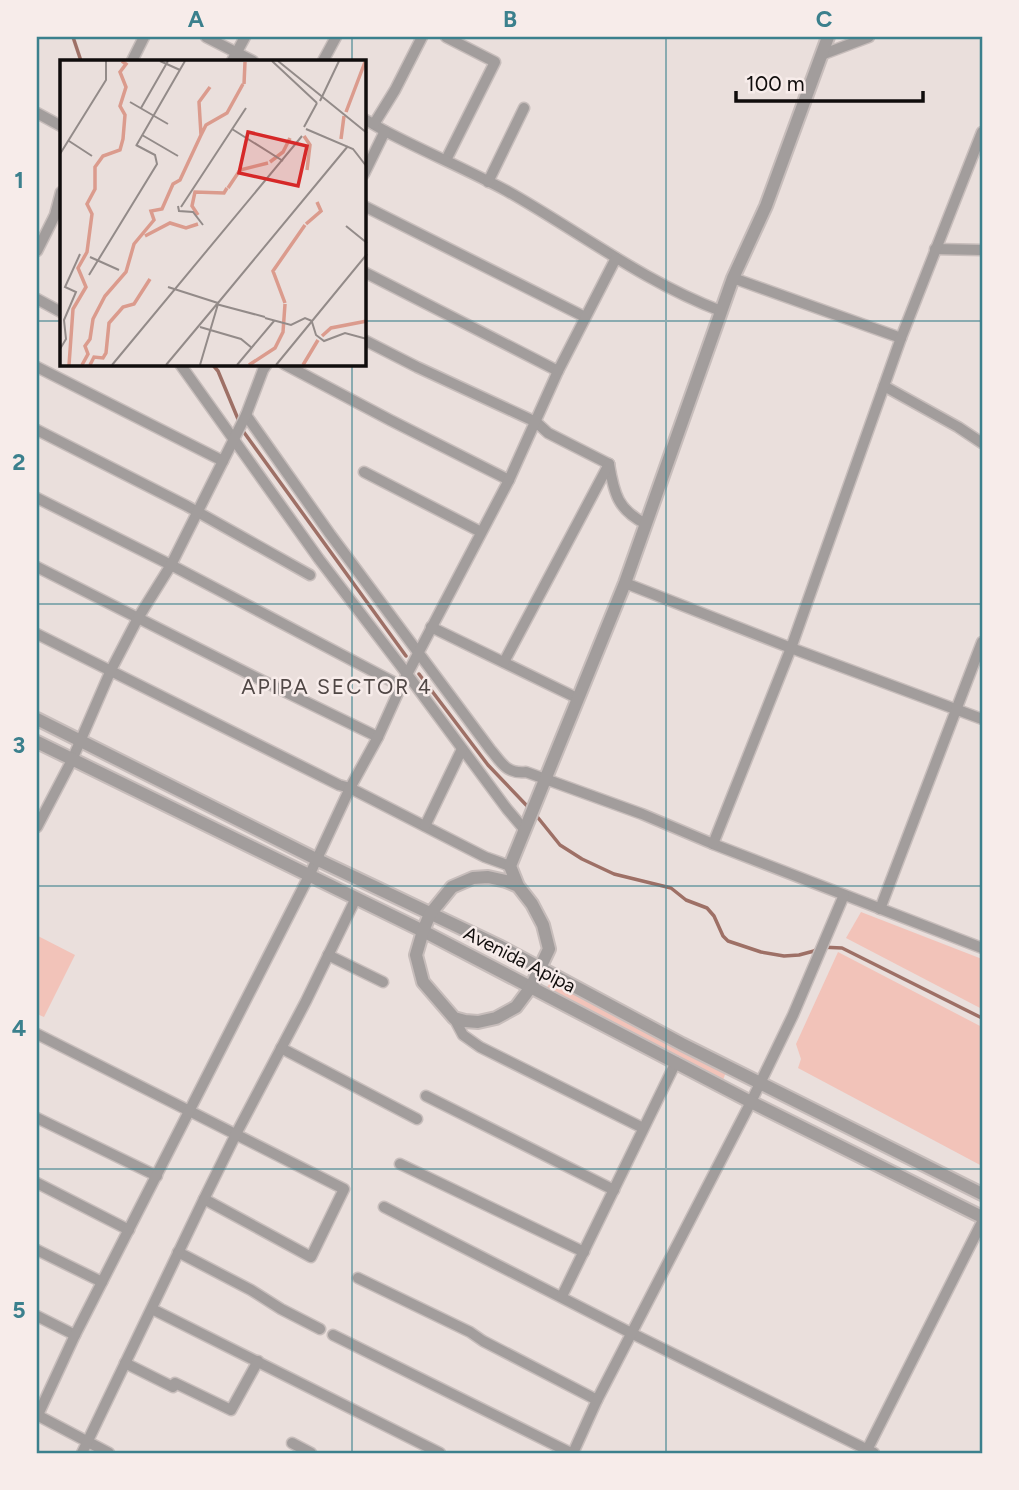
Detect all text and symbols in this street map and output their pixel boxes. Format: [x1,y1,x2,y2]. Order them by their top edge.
text: A [188,5,205,33]
text: B [503,5,517,33]
text: C [816,5,833,33]
inset map [60,60,366,366]
scale bar [736,60,923,104]
text: 100 m [746,71,805,96]
text: 1 [14,166,24,194]
text: 2 [12,448,26,476]
district label: APIPA SECTOR 4 [241,674,433,699]
text: 3 [13,731,25,759]
street label: Avenida Apipa [460,921,580,998]
text: 4 [12,1014,26,1042]
text: 5 [12,1296,26,1324]

